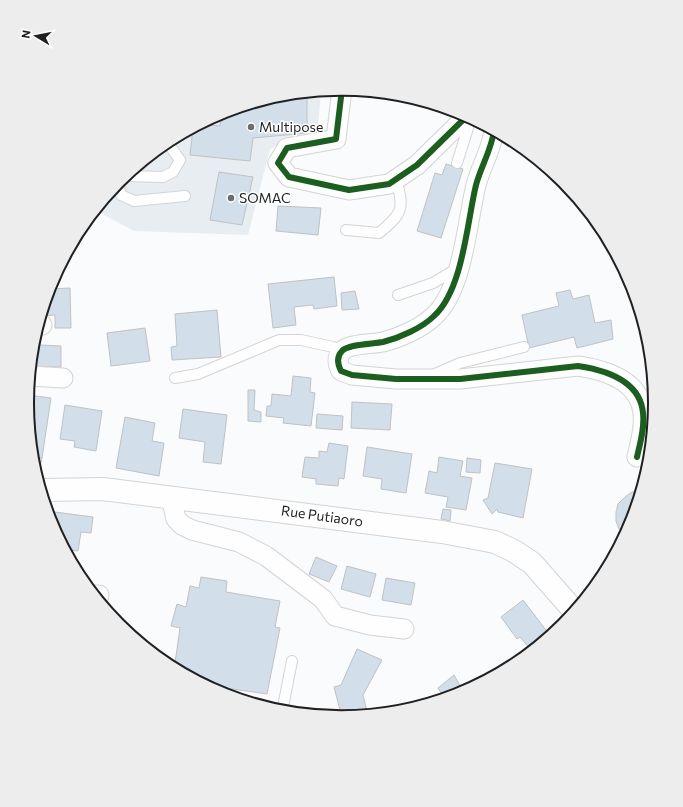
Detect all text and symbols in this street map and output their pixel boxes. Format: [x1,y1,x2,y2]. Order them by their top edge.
north arrow [16,16,56,56]
text: N [19,29,33,39]
place label: Multipose [259,118,323,135]
marker: Multipose [246,122,256,132]
place label: SOMAC [239,189,291,206]
marker: SOMAC [226,193,236,203]
street label: Rue Putiaoro [280,501,364,530]

